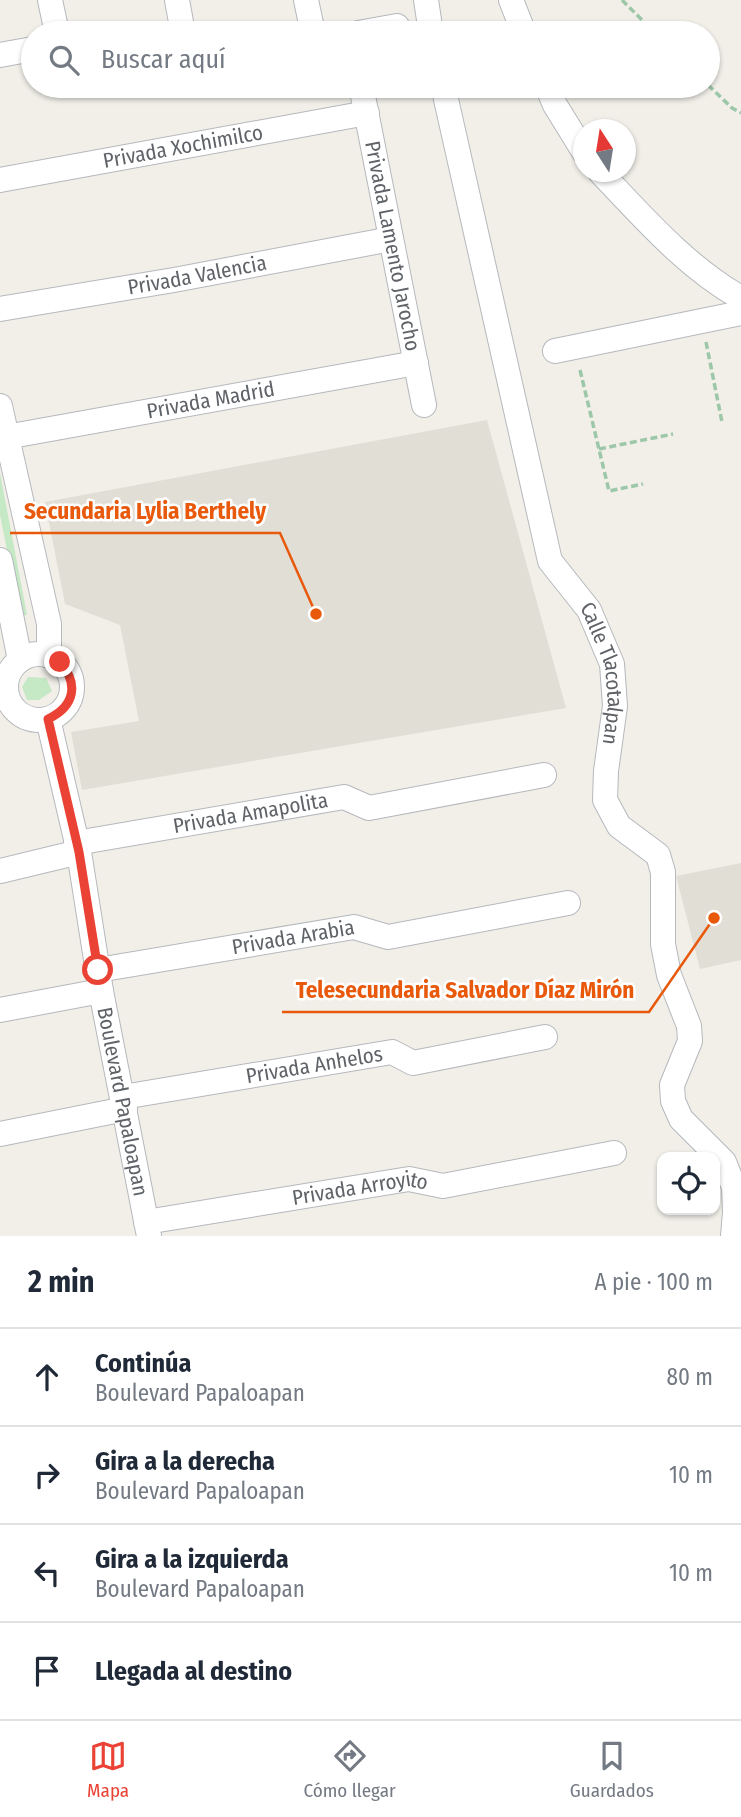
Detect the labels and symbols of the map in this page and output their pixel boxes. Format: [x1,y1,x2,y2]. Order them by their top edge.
street label: Privada Xochimilco [101,119,265,174]
north arrow [573,119,636,182]
street label: Privada Lamento Jarocho [359,139,426,353]
street label: Privada Valencia [126,250,269,300]
street label: Privada Madrid [145,376,277,424]
callout: Secundaria Lylia Berthely [10,489,280,533]
text: Secundaria Lylia Berthely [24,497,267,525]
street label: Calle Tlacotalpan [575,597,628,746]
route end [44,646,75,677]
street label: Privada Amapolita [171,787,330,839]
street label: Privada Arabia [230,914,357,960]
route start [82,954,113,985]
callout: Telesecundaria Salvador Díaz Mirón [282,968,649,1012]
text: Telesecundaria Salvador Díaz Mirón [296,976,634,1004]
street label: Boulevard Papaloapan [91,1005,154,1198]
street label: Privada Anhelos [244,1041,385,1089]
street label: Privada Arroyito [290,1166,430,1211]

